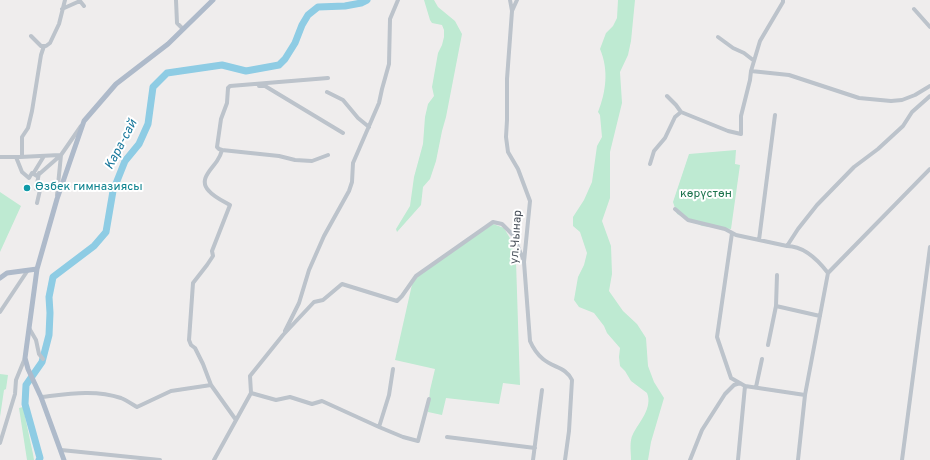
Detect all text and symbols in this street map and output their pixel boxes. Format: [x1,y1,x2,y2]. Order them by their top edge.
water label: Кара-сай [102,117,142,173]
place label: Өзбек гимназиясы [35,181,143,195]
marker: Өзбек гимназиясы [22,183,32,193]
park label: көрүстөн [680,188,732,202]
street label: ул.Чынар [508,209,526,265]

